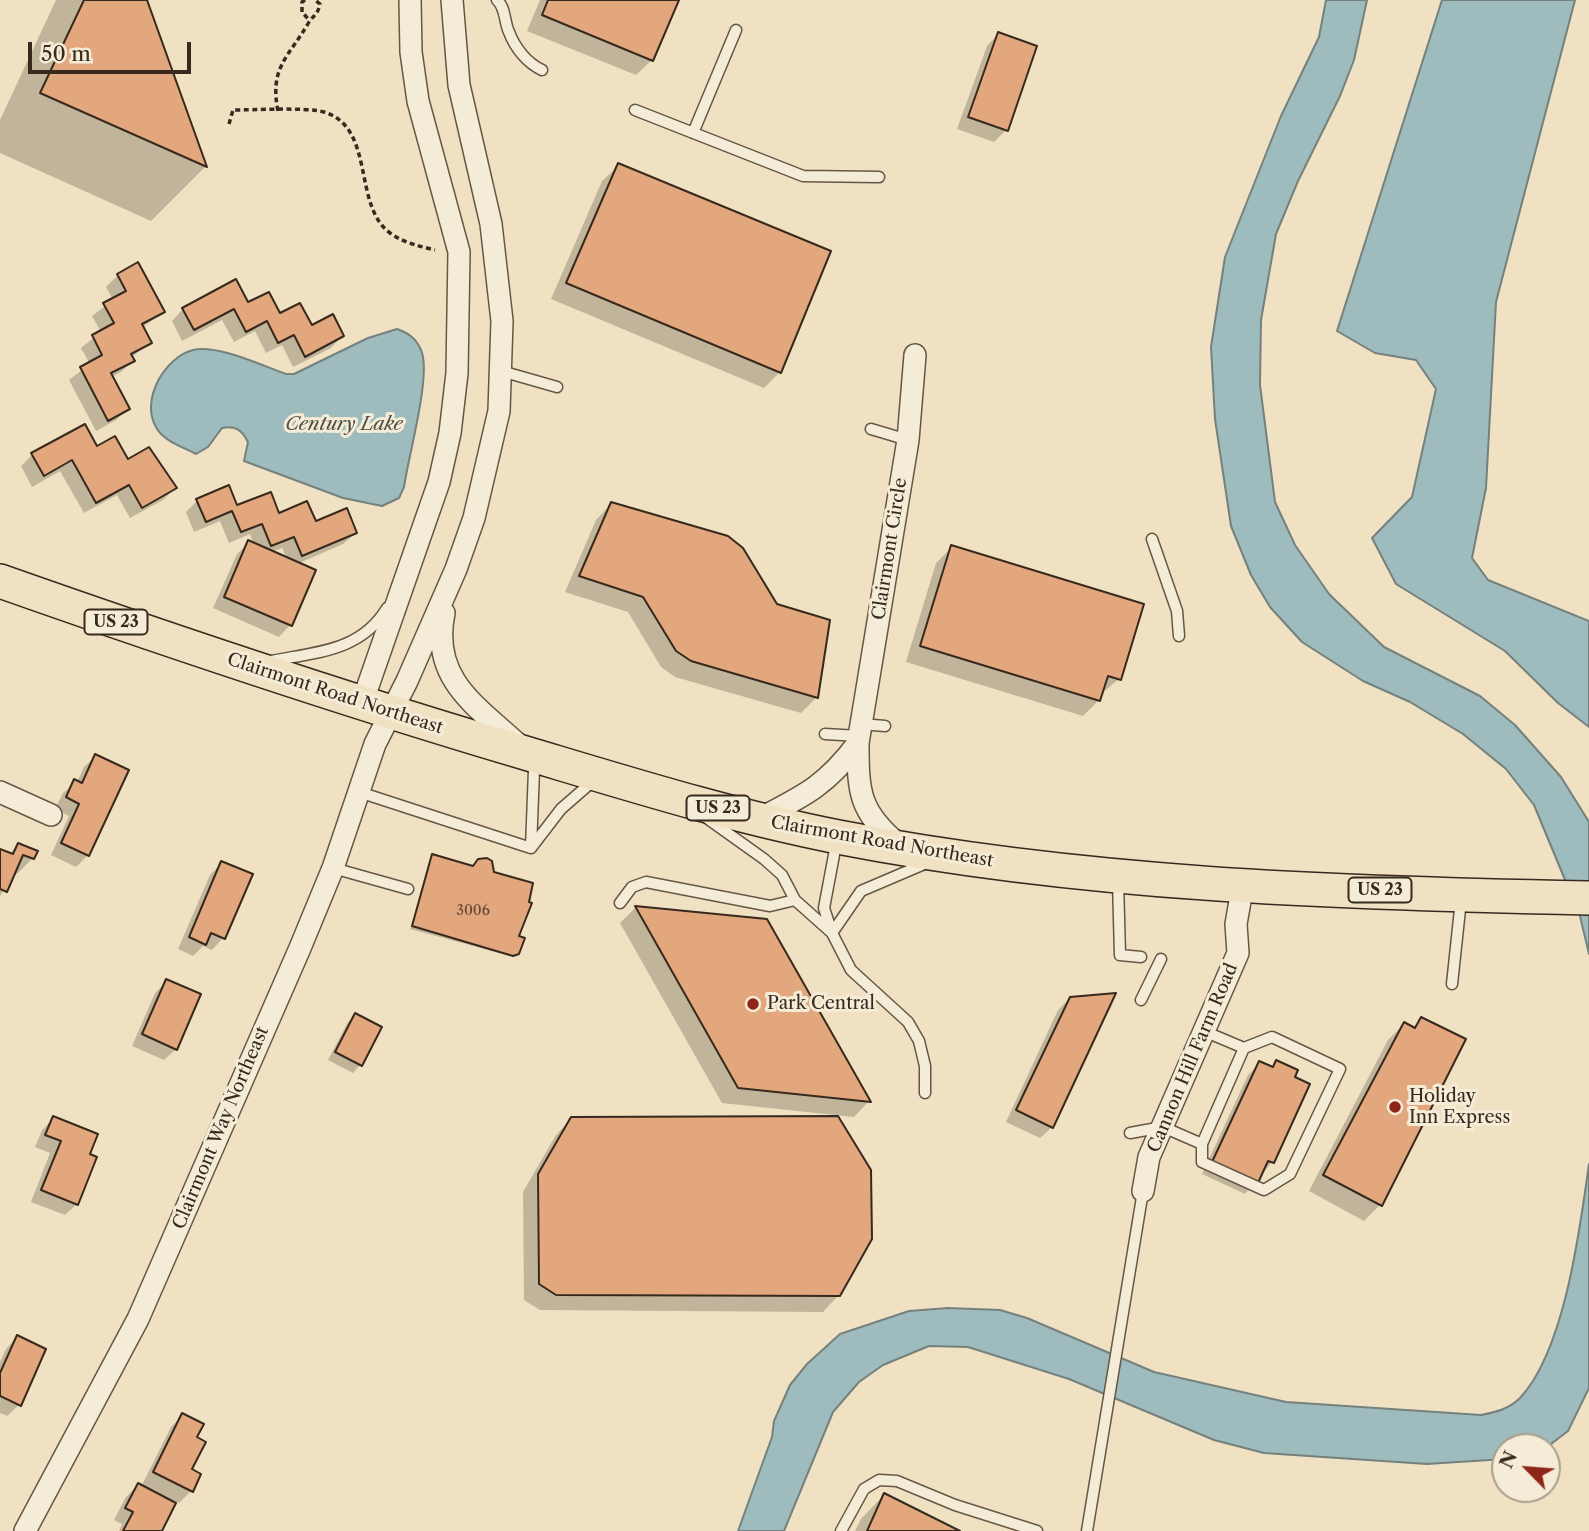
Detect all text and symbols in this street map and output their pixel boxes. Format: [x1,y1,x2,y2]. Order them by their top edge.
scale bar [32,28,194,72]
text: 50 m [41,41,91,66]
water label: Century Lake [285,414,403,436]
street label: Clairmont Circle [868,476,912,622]
road number: US 23 [85,610,148,635]
street label: Clairmont Road Northeast [224,649,446,739]
road number: US 23 [686,796,750,820]
street label: Clairmont Road Northeast [769,812,995,872]
road number: US 23 [1348,877,1412,902]
house number: 3006 [456,903,490,919]
street label: Cannon Hill Farm Road [1143,960,1243,1156]
place label: Park Central [767,993,875,1015]
marker: Park Central [745,996,761,1012]
street label: Clairmont Way Northeast [168,1023,274,1233]
place label: Holiday Inn Express [1409,1086,1510,1128]
marker: Holiday Inn Express [1387,1099,1403,1115]
north arrow [1491,1433,1561,1503]
text: N [1494,1447,1522,1472]

